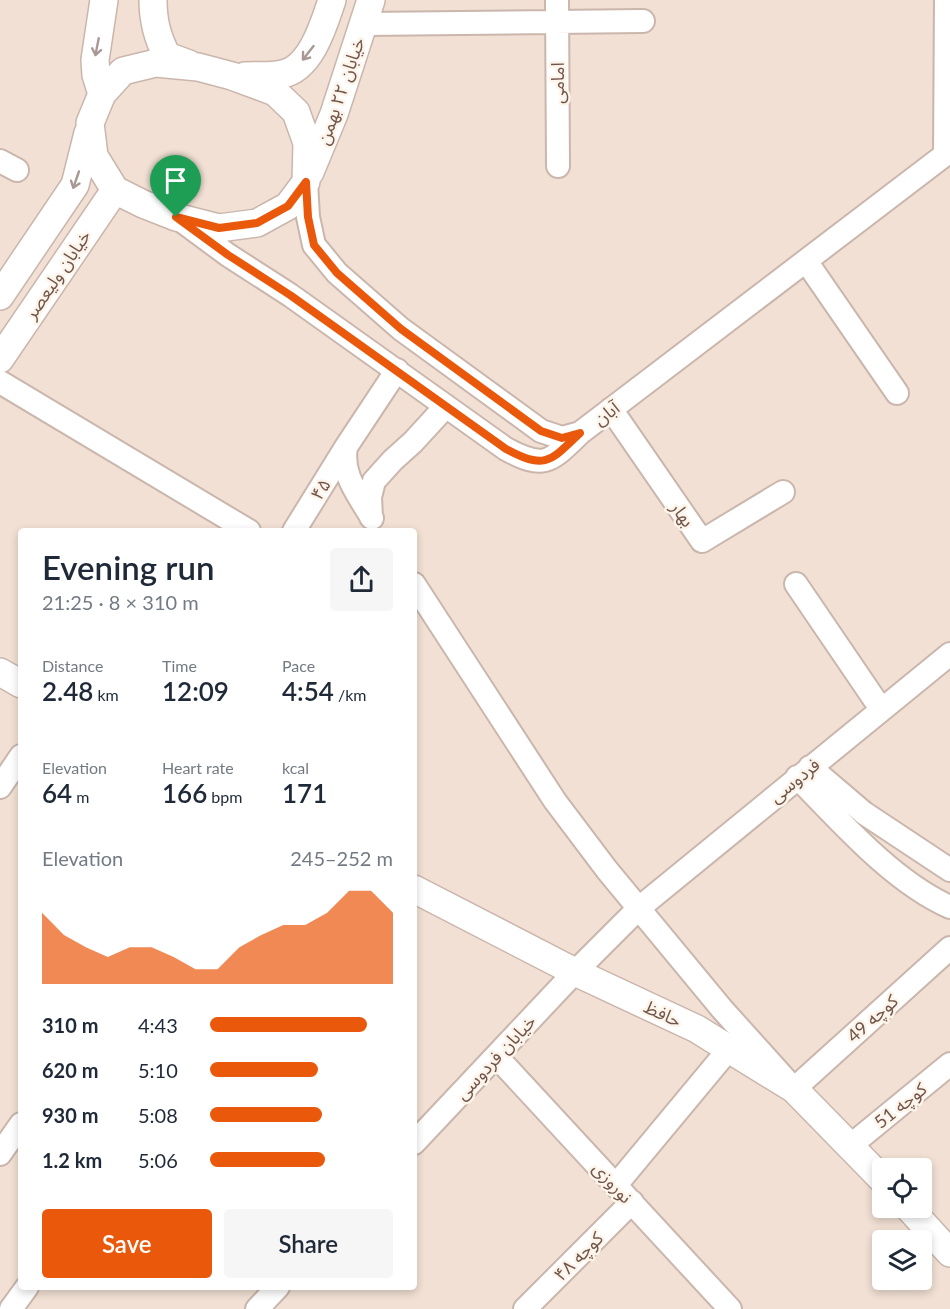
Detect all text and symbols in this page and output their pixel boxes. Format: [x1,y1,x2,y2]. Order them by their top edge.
street label: خیابان ۲۲ بهمن [311,34,370,148]
one-way arrow [91,37,102,57]
one-way arrow [302,45,315,61]
street label: امامی [546,62,569,104]
pin [150,155,201,217]
icon: arrive [159,164,192,197]
one-way arrow [69,170,80,188]
street label: خیابان ولیعصر [19,225,96,324]
street label: آبان [589,396,624,431]
street label: ۴۵ [305,474,335,504]
street label: بهار [665,496,699,531]
text: Evening run [42,547,215,587]
button: share [330,548,393,611]
text: 21:25 · 8 × 310 m [42,590,199,614]
text: Distance [42,656,103,675]
text: Time [162,656,197,675]
text: Pace [282,656,315,675]
text: 2.48 [42,675,93,707]
text: 12:09 [162,675,229,707]
text: 4:54 [282,675,334,707]
text: km [93,685,119,704]
text: /km [334,685,366,704]
street label: فردوسی [764,753,824,808]
text: Elevation [42,758,107,777]
text: Heart rate [162,758,234,777]
text: kcal [282,758,309,777]
text: 64 [42,777,72,809]
text: 166 [162,777,207,809]
text: 171 [282,777,327,809]
text: m [72,787,89,806]
text: bpm [207,787,242,806]
text: Elevation [42,846,123,870]
text: 245–252 m [290,846,393,870]
street label: کوچه 49 [842,989,903,1047]
street label: حافظ [641,995,685,1031]
street label: خیابان فردوسی [450,1010,541,1105]
text: 310 m [42,1013,98,1037]
text: 4:43 [138,1013,178,1037]
text: 620 m [42,1058,98,1082]
text: 5:10 [138,1058,178,1082]
street label: کوچه 51 [869,1077,932,1133]
text: 930 m [42,1103,98,1127]
text: 5:08 [138,1103,178,1127]
text: 1.2 km [42,1148,102,1172]
text: 5:06 [138,1148,178,1172]
street label: نوروزی [588,1157,638,1208]
map controls [872,1158,932,1290]
button: locate [872,1158,932,1218]
button: Save [42,1209,212,1278]
button: Share [224,1209,393,1278]
street label: کوچه ۴۸ [549,1226,608,1286]
button: layers [872,1230,932,1290]

